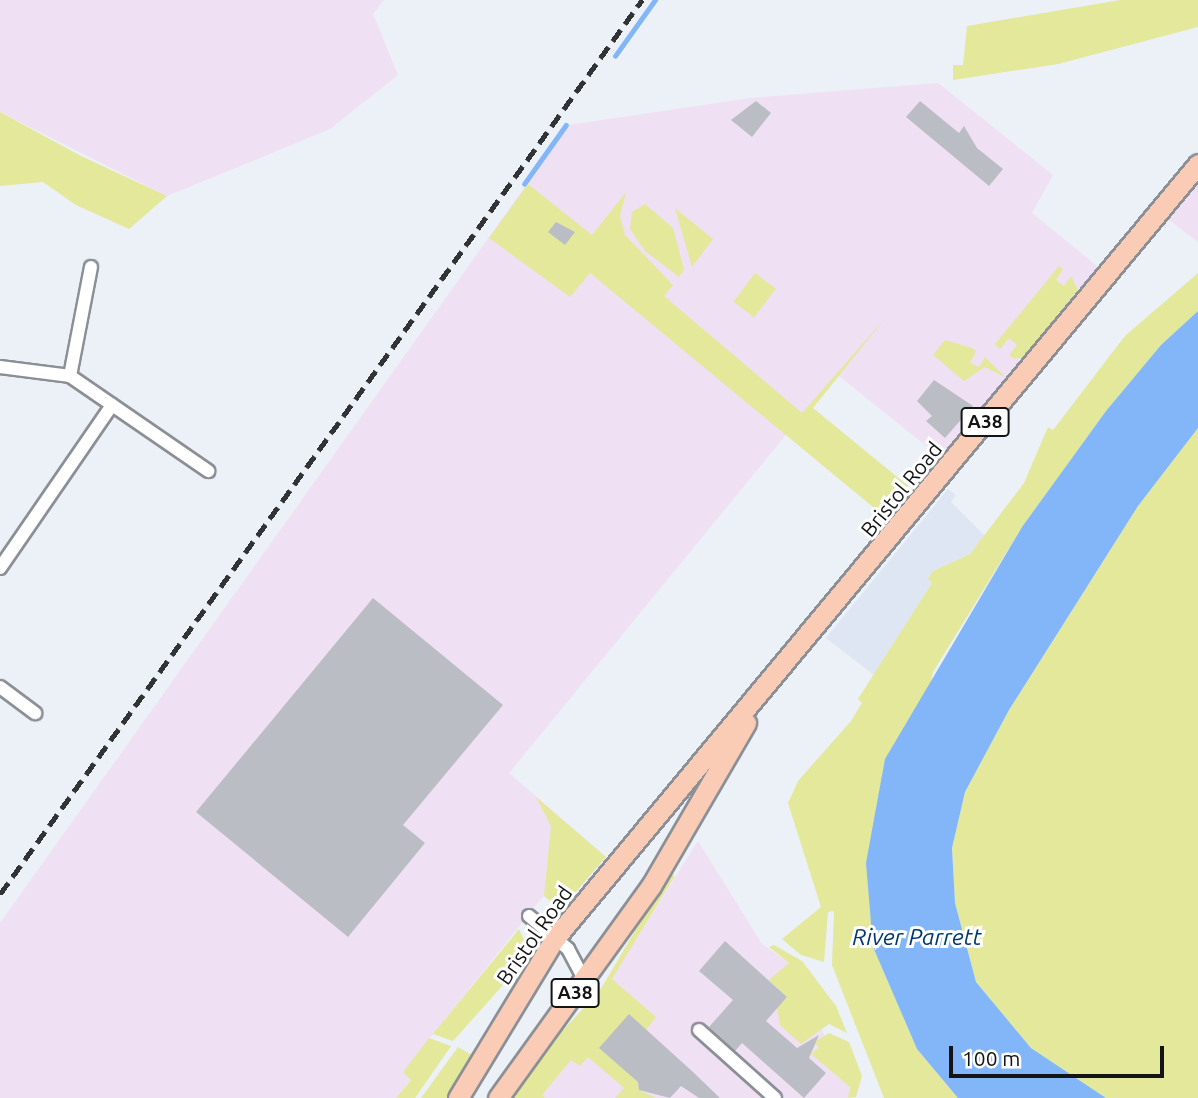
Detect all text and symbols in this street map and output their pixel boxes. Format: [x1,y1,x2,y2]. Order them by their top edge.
road number: A38 [960,406,1010,438]
street label: Bristol Road [855,436,947,542]
street label: Bristol Road [491,881,577,989]
water label: River Parrett [852,923,982,951]
road number: A38 [550,978,600,1009]
scale bar [953,1032,1168,1076]
text: 100 m [962,1046,1020,1070]

